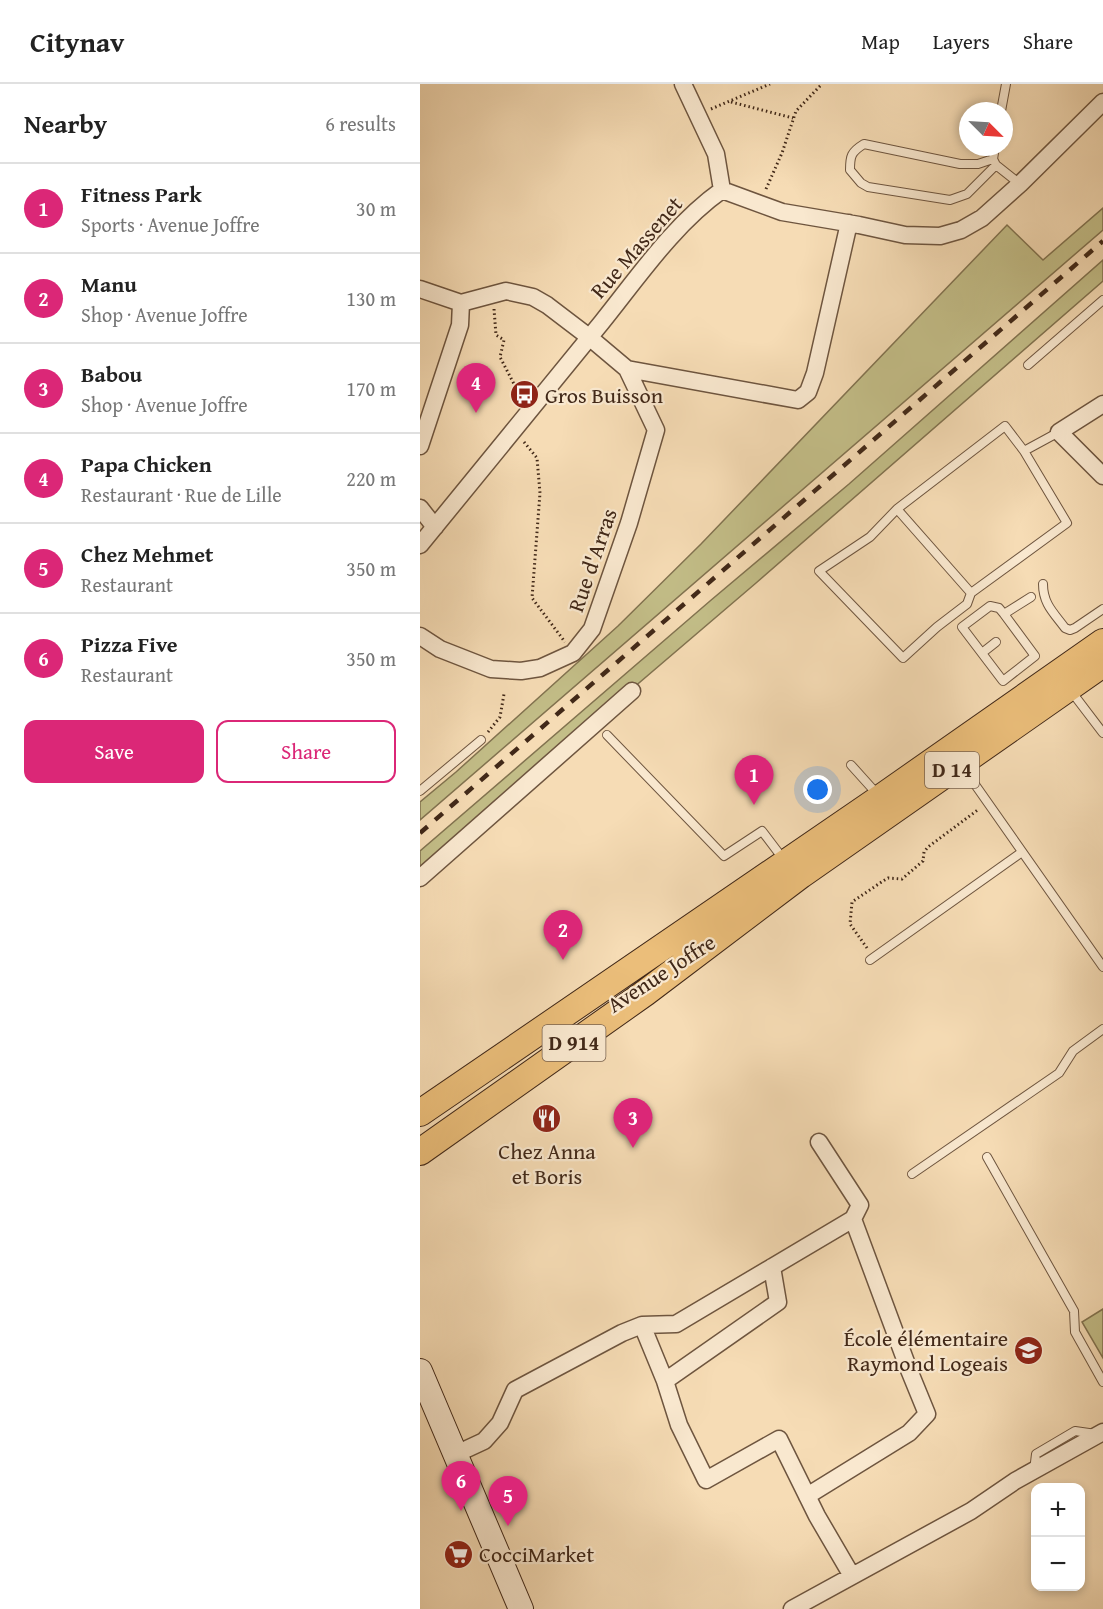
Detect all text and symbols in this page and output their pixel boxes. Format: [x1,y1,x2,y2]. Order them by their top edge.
text: Citynav [30,21,124,62]
text: Map [861,26,900,57]
text: Layers [933,26,990,57]
text: Share [1023,26,1073,57]
north arrow [959,102,1013,156]
text: Nearby [24,104,107,143]
text: 6 results [325,109,396,138]
text: Fitness Park [81,178,202,210]
street label: Rue Massenet [582,189,690,305]
text: 1 [38,194,49,223]
text: 30 m [356,194,396,223]
text: Sports · Avenue Joffre [81,210,260,239]
text: Manu [81,268,137,300]
text: 2 [38,284,49,313]
text: 130 m [346,284,396,313]
text: Shop · Avenue Joffre [81,300,248,329]
text: Babou [81,358,142,390]
pin: 4 [456,364,496,413]
text: 3 [38,374,49,403]
text: 170 m [346,374,396,403]
bus stop icon: Gros Buisson [508,379,540,411]
place label: Gros Buisson [545,379,664,411]
text: Shop · Avenue Joffre [81,390,248,419]
text: Papa Chicken [81,448,212,480]
text: 4 [38,464,49,493]
text: 220 m [346,464,396,493]
text: Restaurant · Rue de Lille [81,480,282,509]
street label: Rue d'Arras [559,504,625,616]
text: Chez Mehmet [81,538,213,570]
text: 5 [38,554,49,583]
text: 350 m [346,554,396,583]
text: Restaurant [81,570,173,599]
text: Pizza Five [81,628,177,660]
text: 6 [38,644,49,673]
text: 350 m [346,644,396,673]
text: Restaurant [81,660,173,689]
button: Save [24,720,204,783]
button: Share [216,720,396,783]
road number: D 14 [925,752,979,788]
pin: 1 [734,756,774,805]
your location [803,775,832,804]
pin: 2 [544,910,582,960]
street label: Avenue Joffre [600,926,722,1020]
road number: D 914 [542,1025,606,1061]
pin: 3 [614,1098,652,1148]
restaurant icon: Chez Anna et Boris [531,1103,563,1135]
place label: Chez Anna et Boris [498,1135,596,1192]
place label: École élémentaire Raymond Logeais [844,1322,1008,1379]
school or university icon: École élémentaire Raymond Logeais [1013,1335,1045,1367]
pin: 6 [442,1462,480,1511]
pin: 5 [488,1476,527,1526]
map controls [1031,1483,1085,1591]
button: + [1031,1483,1085,1537]
button: − [1031,1537,1085,1591]
supermarket icon: CocciMarket [442,1538,474,1570]
place label: CocciMarket [479,1538,594,1570]

